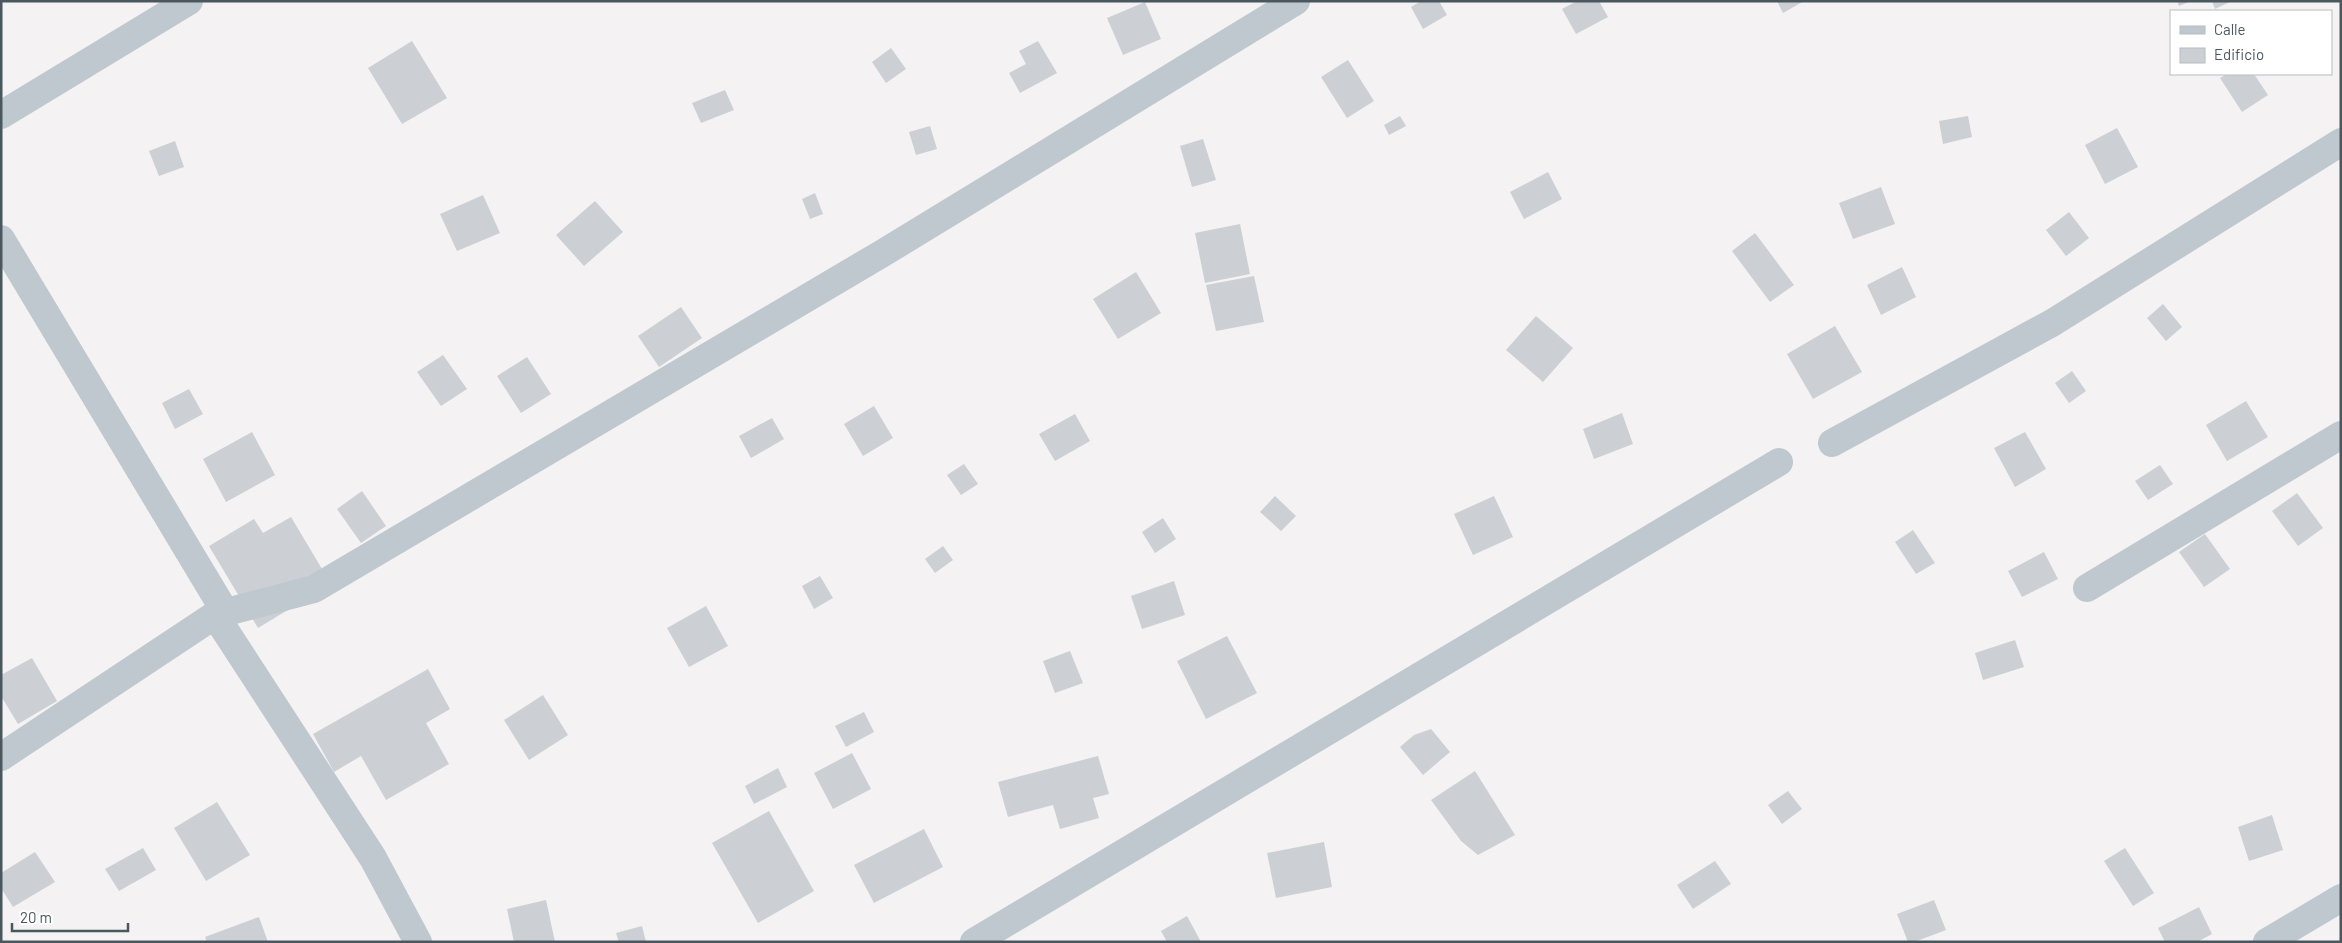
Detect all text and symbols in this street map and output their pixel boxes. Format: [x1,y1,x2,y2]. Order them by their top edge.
legend [2170,10,2332,75]
text: Calle [2214,20,2246,38]
text: Edificio [2214,45,2264,63]
scale bar [12,900,129,932]
text: 20 m [20,908,52,926]

